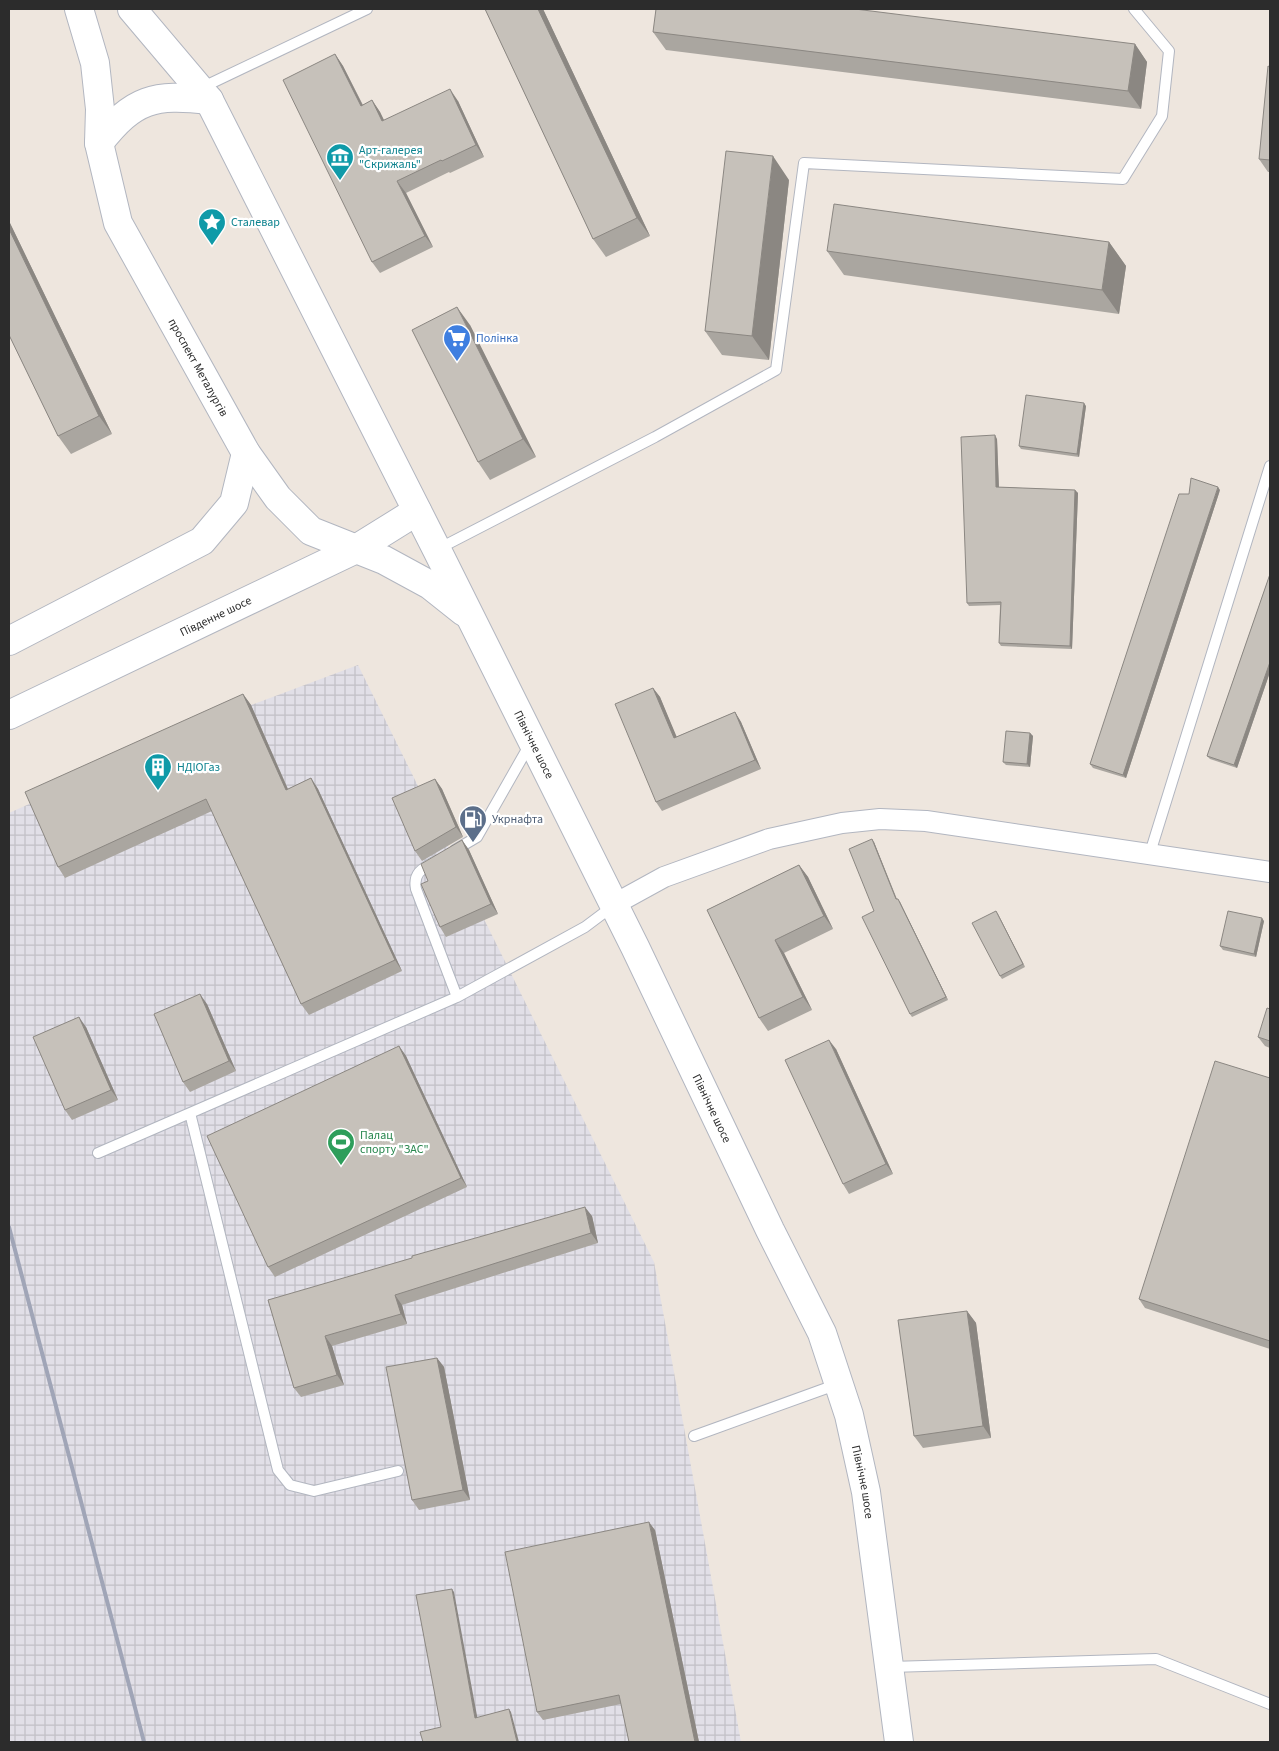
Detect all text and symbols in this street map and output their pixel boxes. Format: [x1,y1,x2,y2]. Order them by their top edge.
museum icon: Арт-галерея "Скрижаль" [325,142,355,181]
place label: Арт-галерея "Скрижаль" [359,142,423,173]
place icon: Сталевар [197,207,227,246]
place label: Сталевар [231,214,280,231]
street label: проспект Металургів [164,315,232,420]
supermarket icon: Полінка [442,323,472,362]
place label: Полінка [476,330,518,347]
street label: Південне шосе [177,592,255,641]
street label: Північне шосе [509,708,558,782]
building icon: НДІОГаз [143,752,173,791]
place label: НДІОГаз [177,759,220,776]
fuel station icon: Укрнафта [458,804,488,843]
place label: Укрнафта [492,811,543,828]
street label: Північне шосе [688,1071,735,1146]
sports icon: Палац спорту "ЗАС" [326,1127,356,1166]
place label: Палац спорту "ЗАС" [360,1127,429,1158]
street label: Північне шосе [847,1444,877,1520]

